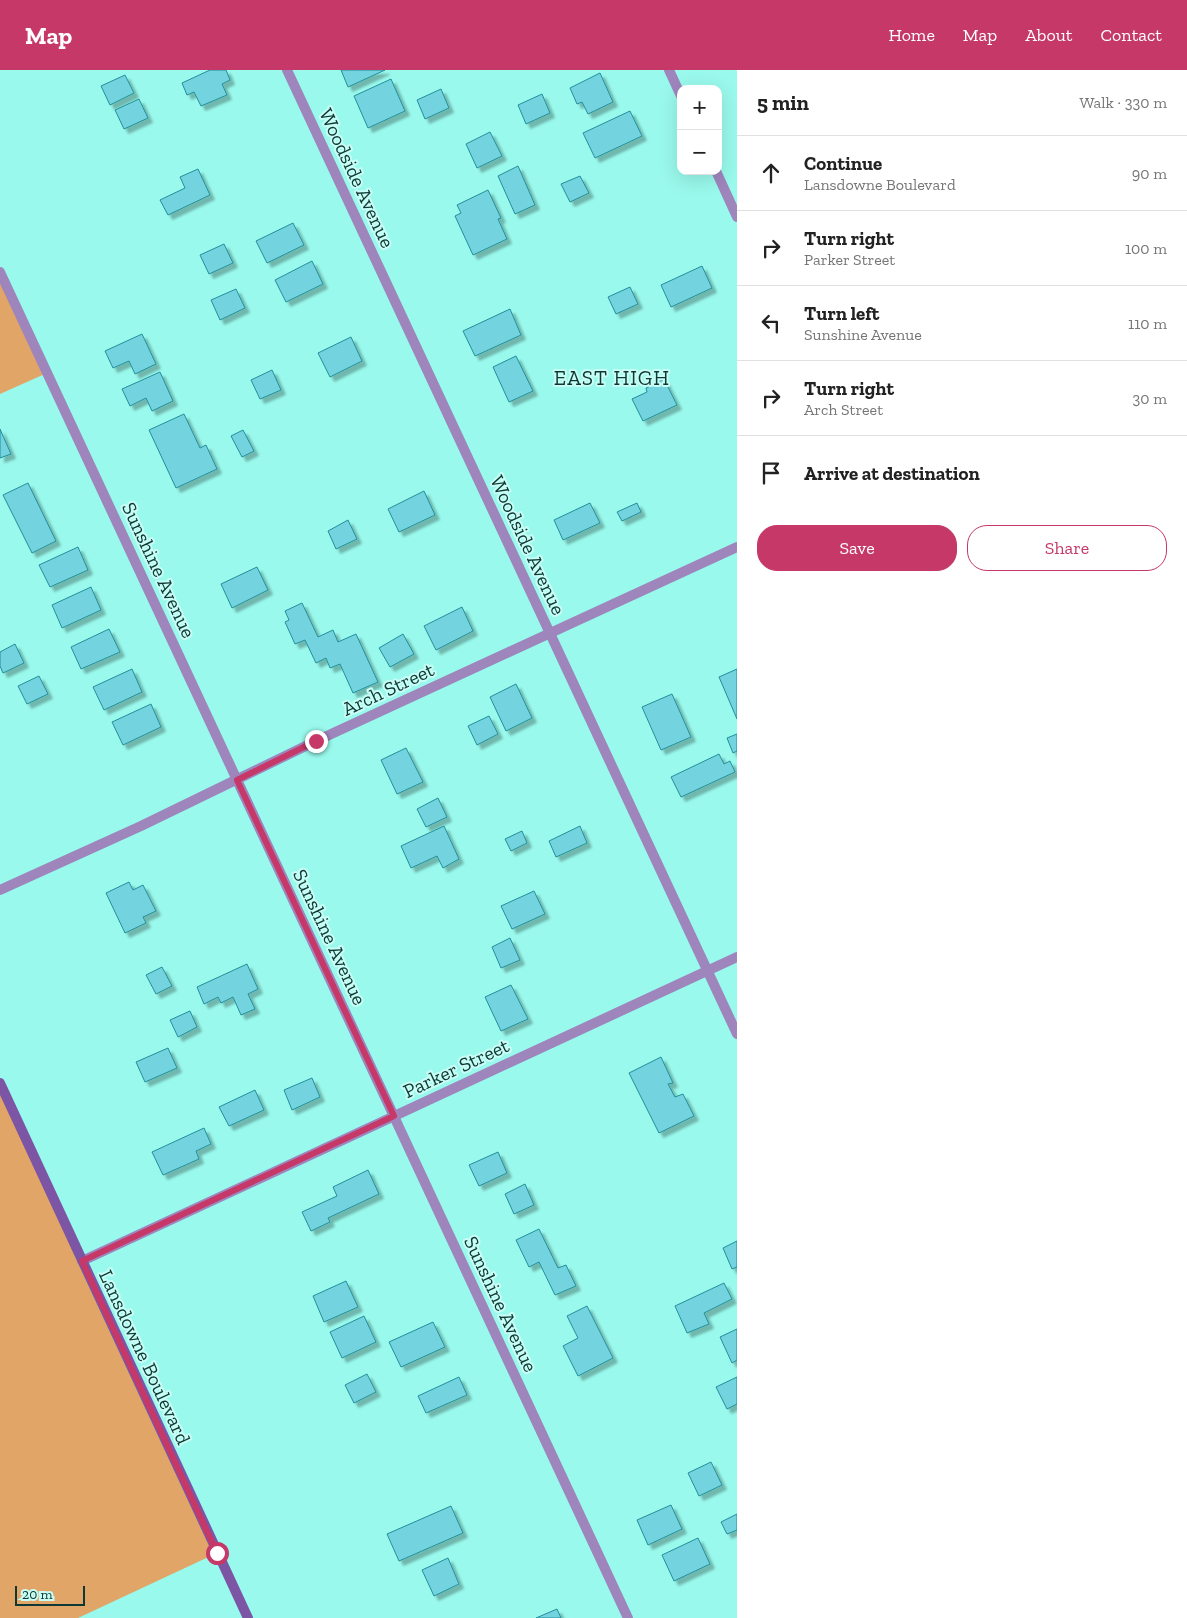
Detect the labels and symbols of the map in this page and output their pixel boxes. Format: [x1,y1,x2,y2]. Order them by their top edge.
street label: Woodside Avenue [314,104,400,252]
district label: EAST HIGH [554,365,670,390]
street label: Woodside Avenue [485,471,571,619]
street label: Sunshine Avenue [117,498,201,642]
street label: Arch Street [338,657,438,721]
route end [305,730,328,753]
street label: Sunshine Avenue [288,865,372,1009]
street label: Parker Street [399,1033,513,1103]
street label: Sunshine Avenue [459,1232,543,1376]
street label: Lansdowne Boulevard [94,1266,196,1448]
route start [206,1542,229,1565]
scale bar [15,1583,85,1606]

